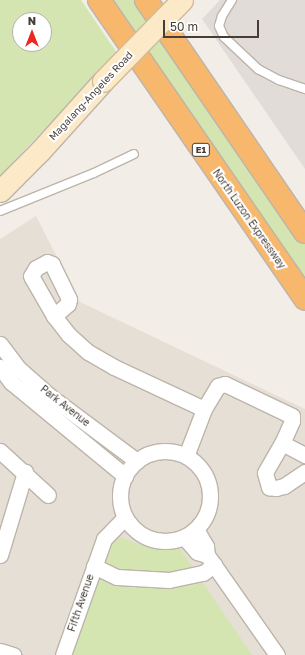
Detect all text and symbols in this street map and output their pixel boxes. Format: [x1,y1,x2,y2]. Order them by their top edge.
north arrow [12,12,52,52]
scale bar [165,12,261,38]
text: N [28,14,36,27]
text: 50 m [170,19,198,34]
street label: Magalang-Angeles Road [47,49,135,143]
road number: E1 [191,143,211,157]
street label: North Luzon Expressway [210,167,288,271]
street label: Park Avenue [38,383,92,429]
street label: Fifth Avenue [66,573,96,633]

